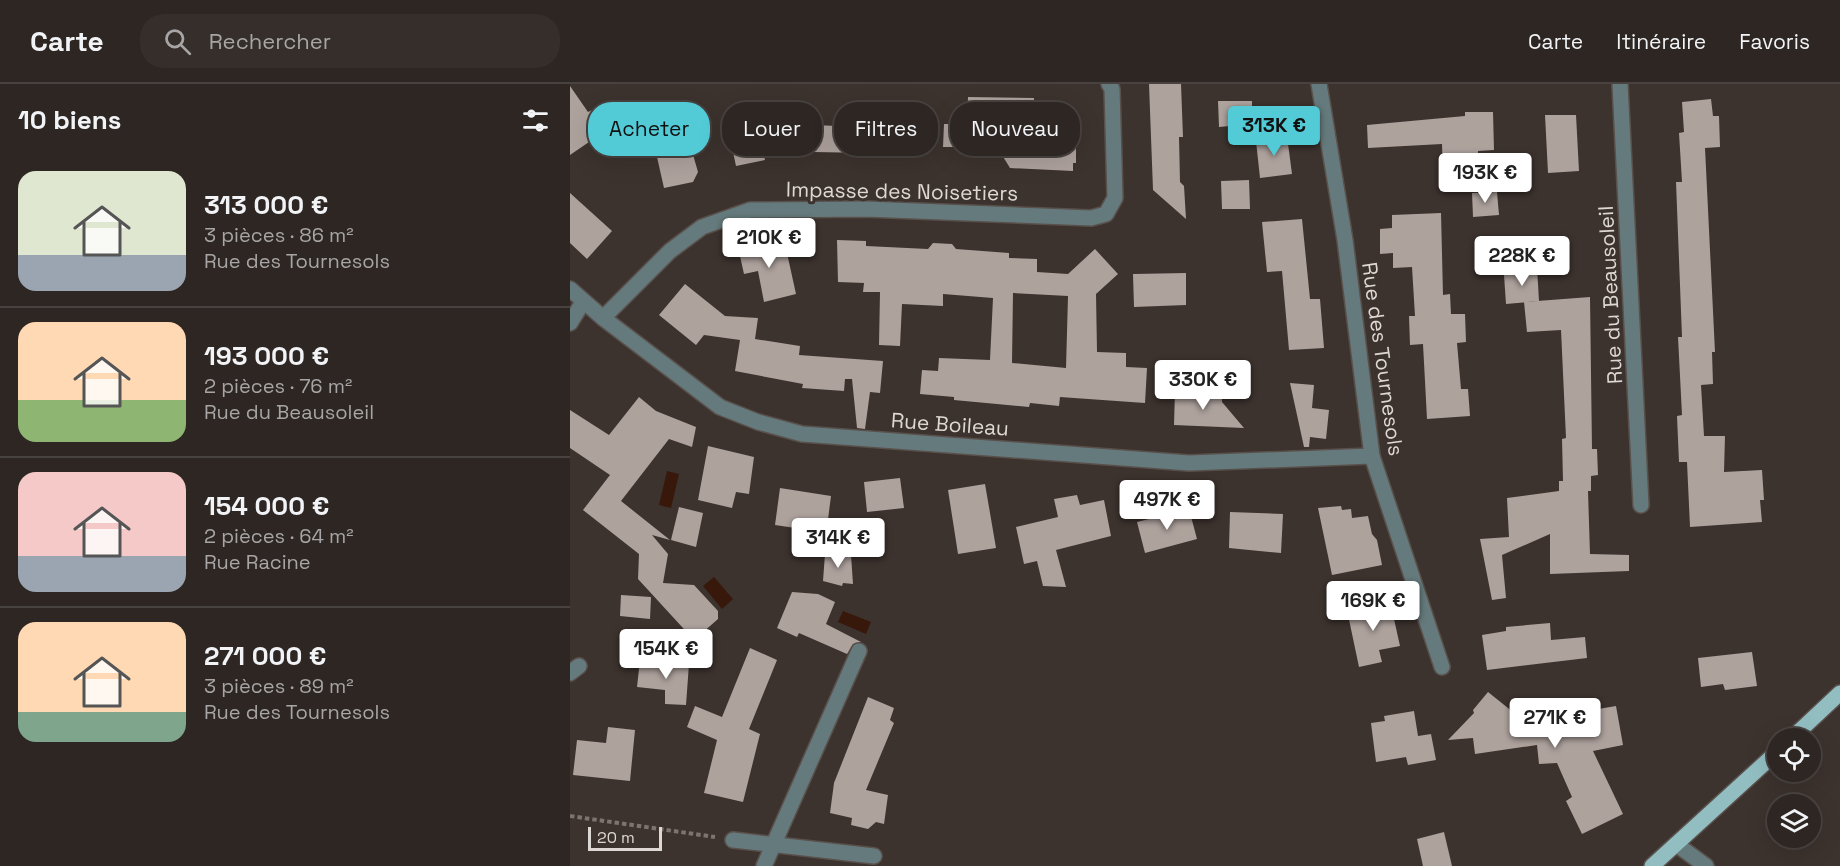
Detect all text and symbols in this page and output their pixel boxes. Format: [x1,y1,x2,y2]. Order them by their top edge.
search box [140,14,560,68]
text: Carte [30,23,104,59]
icon: search [161,25,194,58]
text: Rechercher [209,27,331,55]
text: Carte [1528,28,1583,55]
text: Itinéraire [1616,28,1706,55]
text: Favoris [1739,28,1810,55]
chip: Acheter [588,102,710,156]
chip: Louer [722,102,822,156]
chip: Filtres [834,102,938,156]
chip: Nouveau [950,102,1080,156]
text: 10 biens [18,103,121,137]
icon: filters [519,104,552,137]
pin: 313K € [1225,106,1323,157]
text: 313K € [1242,112,1306,138]
pin: 193K € [1436,153,1534,204]
text: 193K € [1453,159,1517,185]
street label: Impasse des Noisetiers [786,175,1018,207]
text: 313 000 € [204,188,328,222]
icon: home [66,195,138,267]
street label: Rue du Beausoleil [1592,205,1628,385]
pin: 210K € [720,218,818,269]
text: 3 pièces · 86 m² [204,222,354,248]
text: 210K € [736,224,802,250]
pin: 228K € [1473,236,1571,287]
text: 228K € [1489,242,1555,268]
text: Rue des Tournesols [204,248,390,274]
street label: Rue des Tournesols [1356,260,1410,458]
text: 193 000 € [204,339,329,373]
icon: home [66,346,138,418]
pin: 330K € [1154,360,1252,411]
text: 330K € [1169,366,1237,392]
text: 2 pièces · 76 m² [204,373,352,399]
text: Rue du Beausoleil [204,399,374,425]
street label: Rue Boileau [890,406,1010,442]
pin: 497K € [1118,480,1216,531]
text: 497K € [1134,486,1200,512]
text: 154 000 € [204,489,329,523]
icon: home [66,496,138,568]
pin: 314K € [789,518,887,569]
text: 2 pièces · 64 m² [204,523,354,549]
text: 314K € [806,524,870,550]
text: Rue Racine [204,549,311,575]
pin: 169K € [1324,581,1422,632]
text: 169K € [1341,587,1405,613]
pin: 154K € [617,629,715,680]
text: 154K € [634,635,698,661]
text: 271 000 € [204,639,326,673]
icon: home [66,646,138,718]
text: 3 pièces · 89 m² [204,673,354,699]
pin: 271K € [1506,698,1604,749]
text: Rue des Tournesols [204,699,390,725]
text: 271K € [1524,704,1586,730]
map controls [1767,728,1821,848]
button: locate [1767,728,1821,782]
button: layers [1767,794,1821,848]
scale bar [588,824,662,852]
text: 20 m [597,827,635,848]

